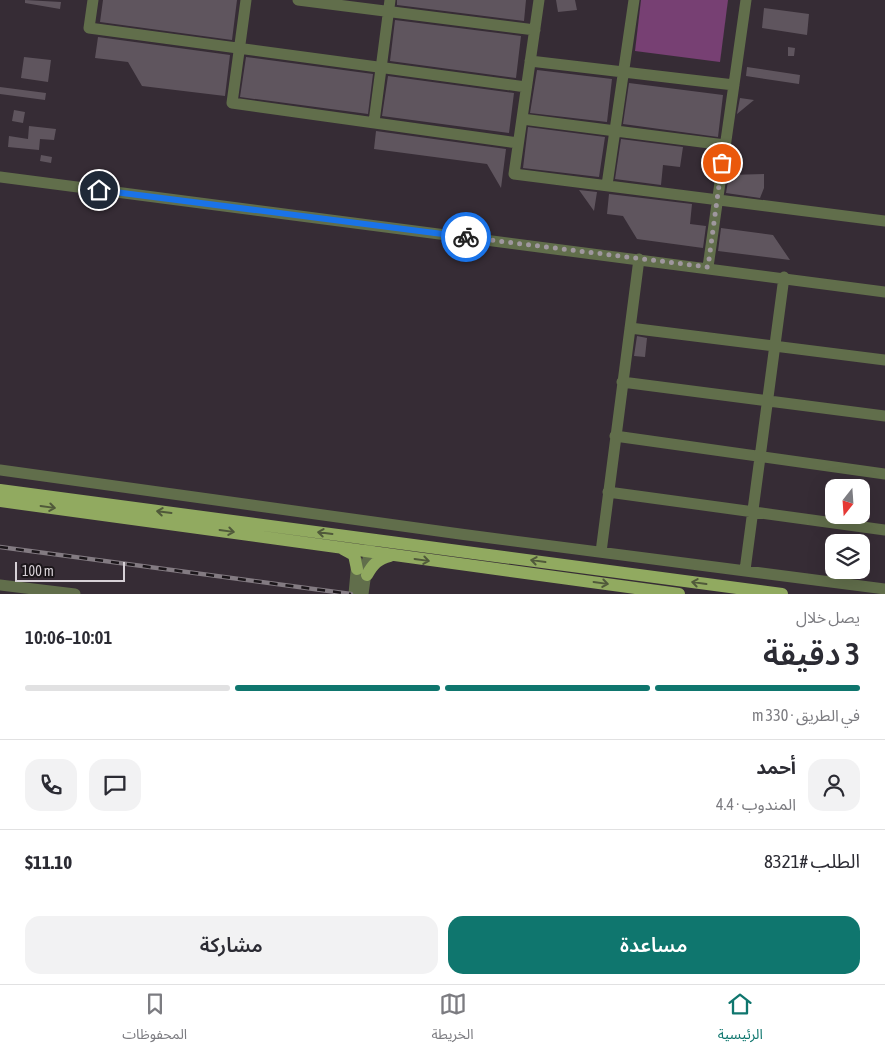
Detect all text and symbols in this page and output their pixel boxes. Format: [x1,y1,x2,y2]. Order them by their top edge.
pin [701,142,743,184]
icon: bag [708,149,736,177]
pin [78,169,120,211]
icon: home [85,176,113,204]
courier [441,212,491,262]
icon: bike [452,223,480,251]
north arrow [825,479,870,524]
map controls [825,479,870,579]
one-way arrow [40,502,56,512]
one-way arrow [156,507,172,517]
one-way arrow [218,526,234,536]
one-way arrow [317,528,333,538]
button: layers [825,534,870,579]
one-way arrow [414,555,430,565]
one-way arrow [530,556,546,566]
scale bar [15,559,125,582]
text: 100 m [22,563,54,579]
one-way arrow [691,578,707,588]
one-way arrow [592,579,608,589]
text: يصل خلال [796,608,860,626]
text: 10:01–10:06 [25,626,112,648]
text: 3 دقيقة [763,635,860,672]
text: في الطريق · 330 m [752,706,860,724]
text: أحمد [756,756,796,778]
button: phone [25,759,77,811]
button: chat [89,759,141,811]
button: person [808,759,860,811]
text: المندوب · 4.4 [716,795,796,813]
text: الطلب #8321 [764,850,860,872]
text: $11.10 [25,851,72,873]
button: مشاركة [25,916,438,974]
button: مساعدة [448,916,860,974]
tab: المحفوظات [122,990,187,1049]
tab: الخريطة [432,990,473,1049]
tab: الرئيسية [718,990,763,1049]

